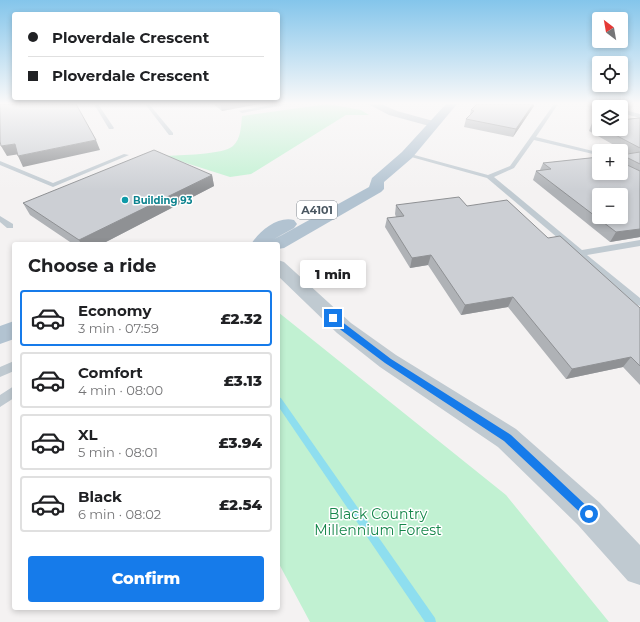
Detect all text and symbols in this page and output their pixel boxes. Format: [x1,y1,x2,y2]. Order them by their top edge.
north arrow [592,12,628,48]
map controls [592,12,628,224]
text: Ploverdale Crescent [52,28,209,47]
button: locate [592,56,628,92]
text: Ploverdale Crescent [52,66,209,85]
button: layers [592,100,628,136]
button: + [592,144,628,180]
button: − [592,188,628,224]
place label: Building 93 [133,194,193,207]
marker: Building 93 [120,195,130,205]
road number: A4101 [297,201,337,219]
text: Choose a ride [28,255,156,277]
callout: 1 min [300,260,366,288]
text: 1 min [315,266,351,282]
icon: car [30,300,66,336]
text: Economy [78,301,151,320]
text: £2.32 [220,309,262,328]
route end [324,309,342,327]
text: 3 min · 07:59 [78,320,159,336]
icon: car [30,362,66,398]
text: Comfort [78,363,143,382]
text: £3.13 [224,371,262,390]
text: 4 min · 08:00 [78,382,163,398]
icon: car [30,424,66,460]
text: XL [78,425,97,444]
text: £3.94 [218,433,262,452]
text: 5 min · 08:01 [78,444,158,460]
icon: car [30,486,66,522]
text: Black [78,487,122,506]
text: £2.54 [219,495,262,514]
park label: Black Country Millennium Forest [314,505,442,539]
route start [580,505,598,523]
text: 6 min · 08:02 [78,506,161,522]
button: Confirm [28,556,264,602]

